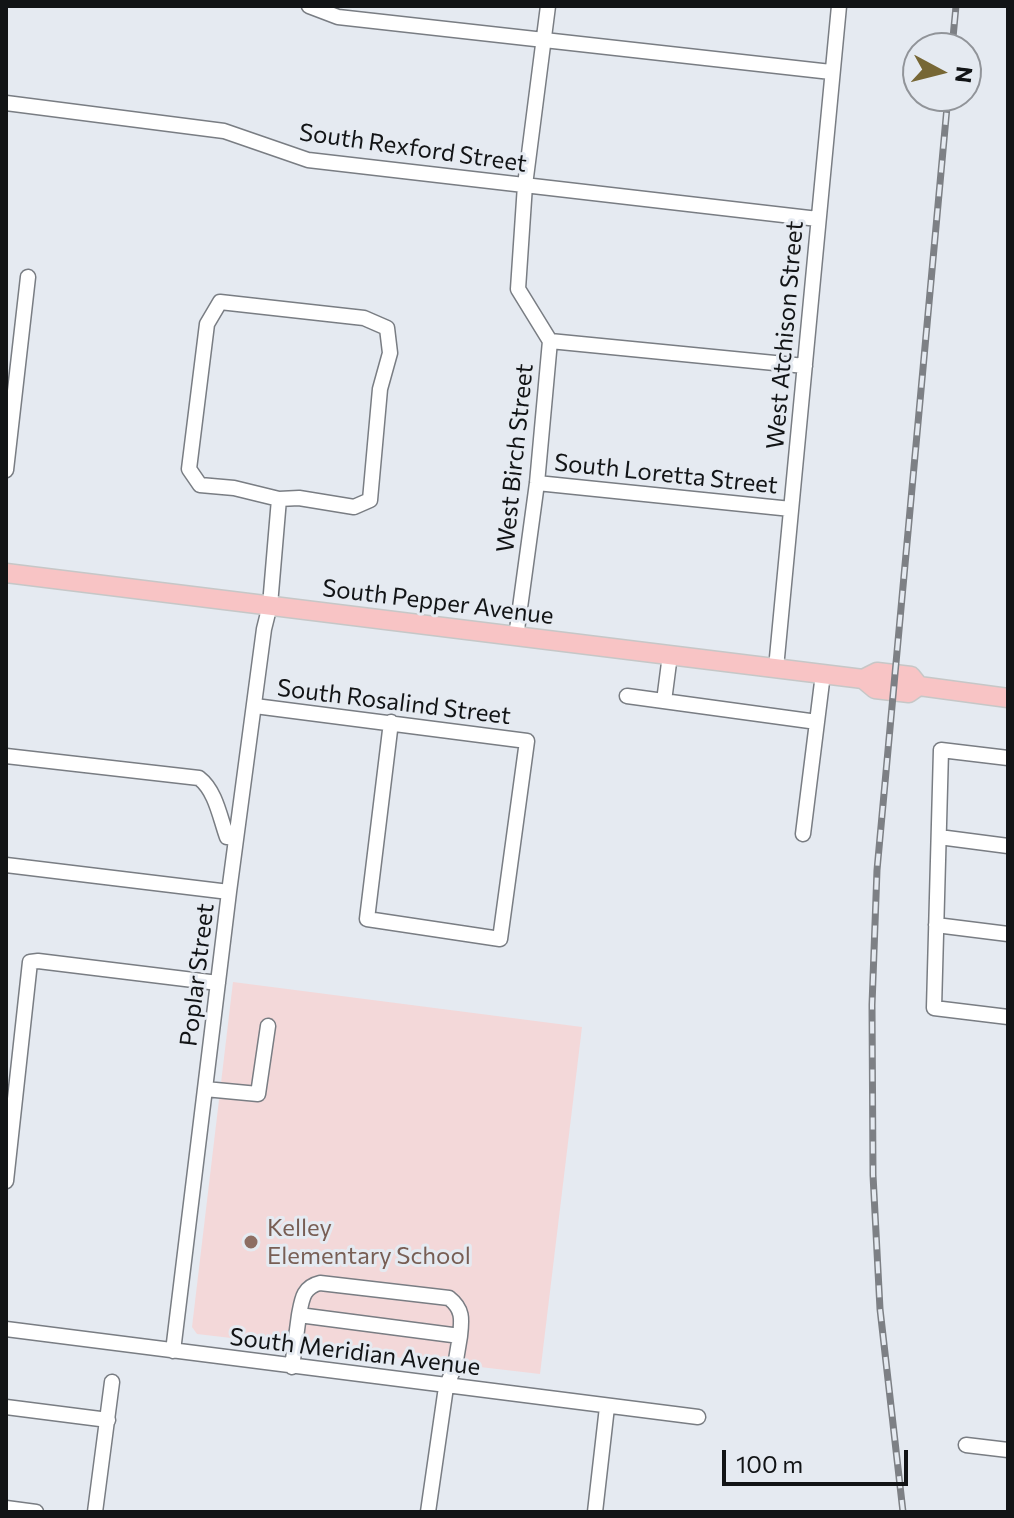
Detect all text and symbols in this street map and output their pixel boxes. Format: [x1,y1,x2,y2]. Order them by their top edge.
north arrow [902,32,982,112]
text: N [950,65,979,85]
street label: South Rexford Street [297,118,529,178]
street label: West Atchison Street [761,220,809,450]
street label: West Birch Street [491,362,539,554]
street label: South Loretta Street [553,448,779,500]
street label: South Pepper Avenue [321,574,555,630]
street label: South Rosalind Street [276,673,512,731]
street label: Poplar Street [174,902,220,1048]
place label: Kelley Elementary School [267,1214,471,1270]
marker: Kelley Elementary School [242,1233,260,1251]
street label: South Meridian Avenue [228,1322,482,1382]
scale bar [726,1434,912,1484]
text: 100 m [736,1449,803,1478]

